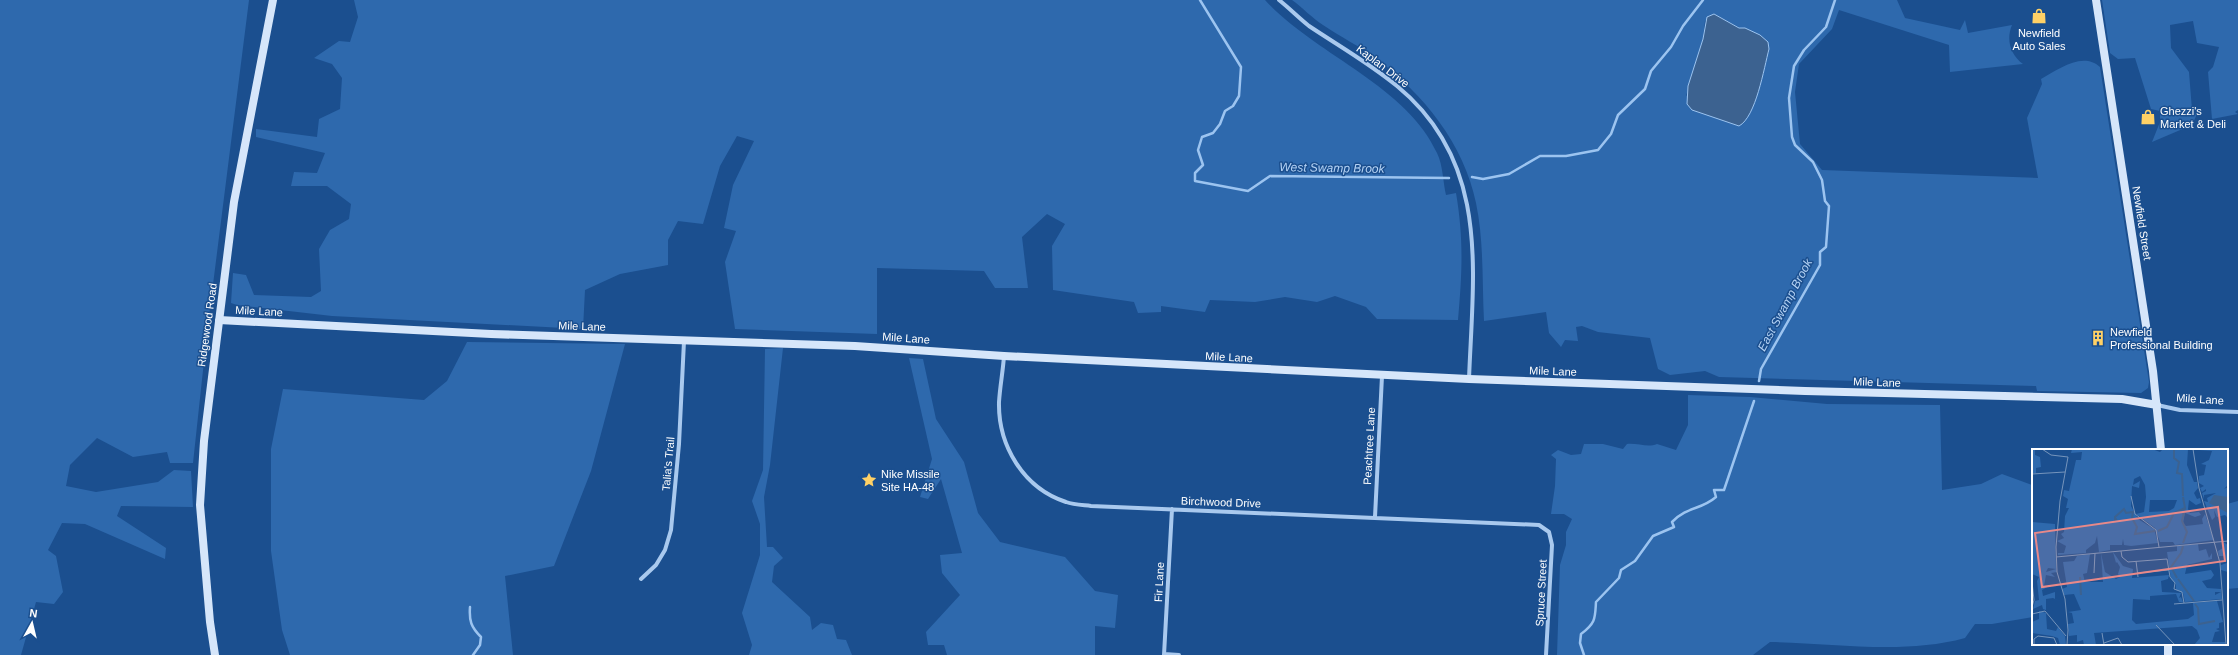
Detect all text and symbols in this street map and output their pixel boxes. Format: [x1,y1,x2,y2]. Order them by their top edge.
shop icon: Newfield Auto Sales [2030,7,2048,25]
place label: Newfield Auto Sales [2012,27,2066,52]
street label: Kaplan Drive [1354,42,1412,90]
place label: Ghezzi's Market & Deli [2160,105,2226,130]
shop icon: Ghezzi's Market & Deli [2139,108,2157,126]
water label: West Swamp Brook [1279,160,1386,176]
street label: Newfield Street [2130,185,2154,261]
water label: East Swamp Brook [1755,256,1816,353]
street label: Ridgewood Road [195,282,219,368]
street label: Mile Lane [235,304,283,318]
street label: Mile Lane [558,319,606,333]
place label: Newfield Professional Building [2110,326,2213,351]
building icon: Newfield Professional Building [2089,329,2107,347]
street label: Mile Lane [882,330,930,346]
street label: Mile Lane [1205,350,1253,364]
street label: Mile Lane [1529,364,1577,378]
street label: Mile Lane [1853,375,1901,389]
street label: Mile Lane [2176,391,2224,407]
street label: Peachtree Lane [1361,407,1377,485]
street label: Talia's Trail [660,437,676,491]
inset map [2032,449,2228,645]
place label: Nike Missile Site HA-48 [881,468,940,493]
place icon: Nike Missile Site HA-48 [860,471,878,489]
street label: Birchwood Drive [1181,495,1261,509]
street label: Spruce Street [1533,559,1549,627]
street label: Fir Lane [1152,562,1166,602]
north arrow [12,603,52,643]
text: N [29,607,38,620]

